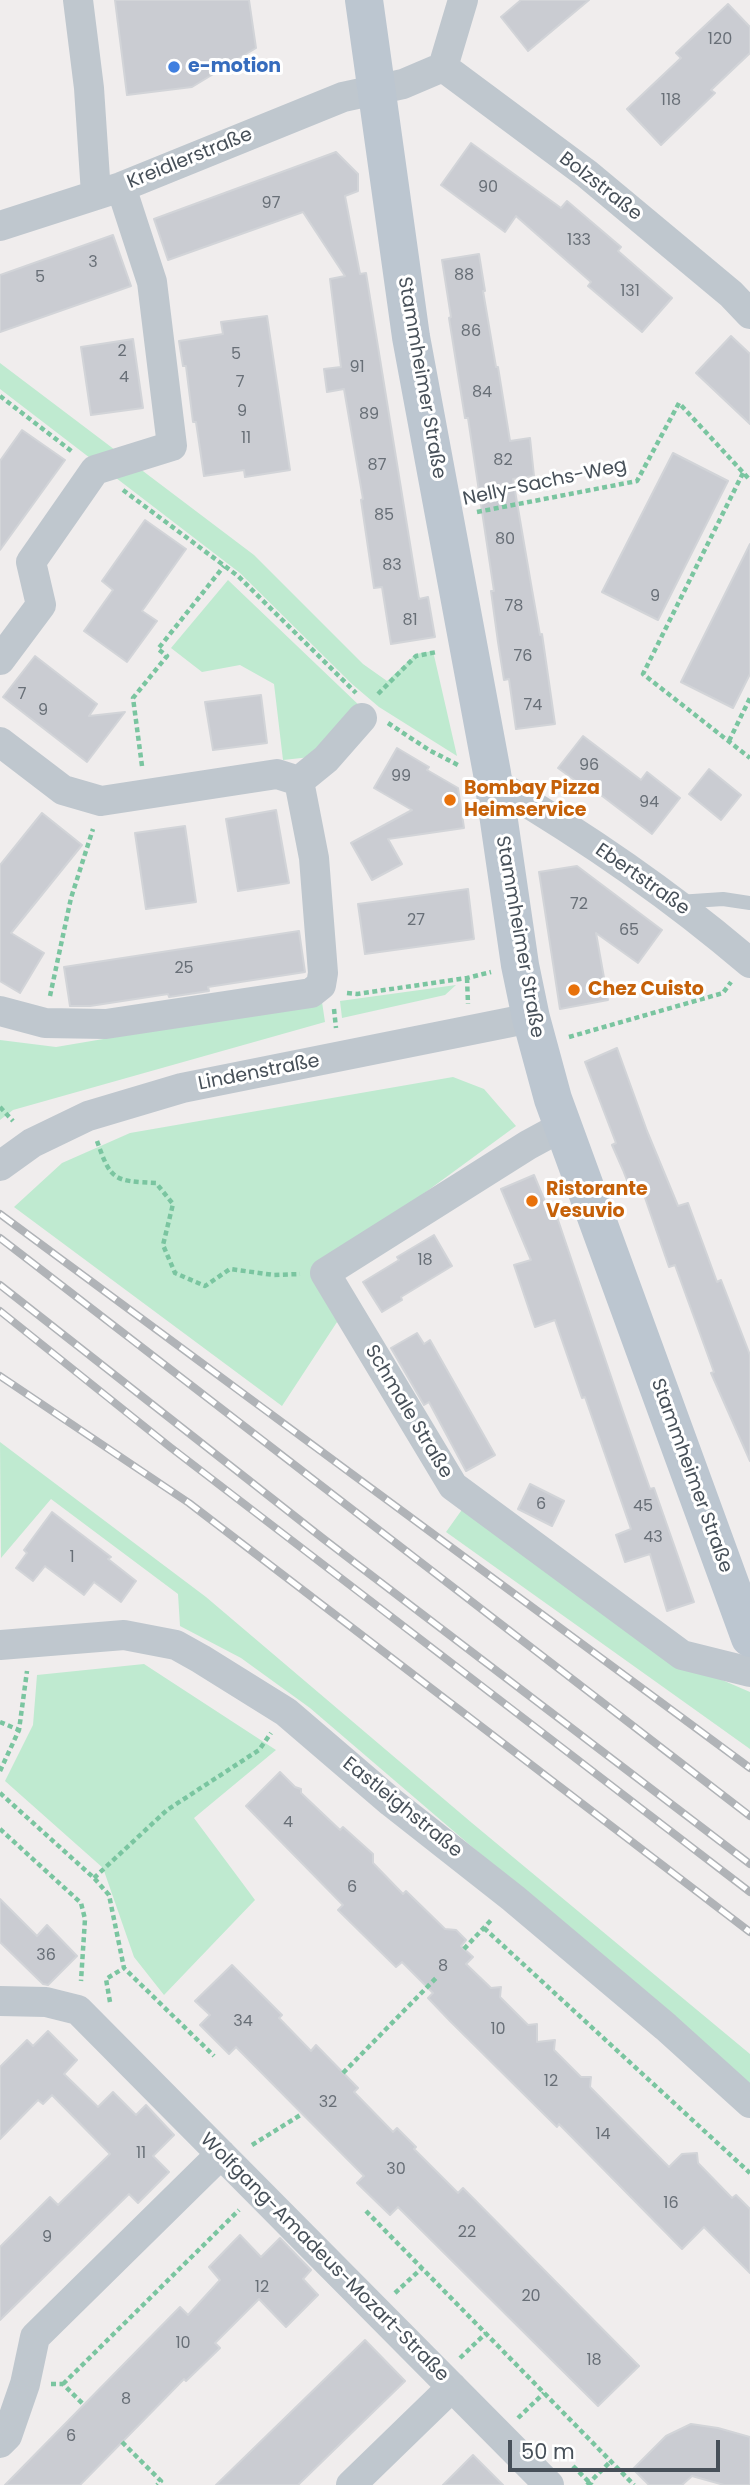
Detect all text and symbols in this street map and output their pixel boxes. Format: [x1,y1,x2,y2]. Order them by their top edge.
house number: 120 [708,30,732,50]
place label: e-motion [188,56,281,78]
marker: e-motion [166,59,182,75]
house number: 118 [661,91,681,111]
street label: Kreidlerstraße [124,124,256,194]
street label: Bolzstraße [554,148,646,226]
house number: 90 [478,178,498,198]
house number: 97 [262,194,280,214]
house number: 133 [567,231,591,251]
house number: 3 [88,253,98,273]
house number: 88 [454,266,474,286]
house number: 5 [35,268,45,288]
street label: Stammheimer Straße [392,275,450,481]
house number: 131 [620,282,640,302]
house number: 86 [461,322,481,342]
house number: 2 [117,342,127,362]
house number: 5 [231,345,241,365]
house number: 91 [349,358,365,378]
house number: 4 [119,368,129,388]
house number: 7 [236,373,244,393]
house number: 84 [472,383,492,403]
house number: 9 [237,402,247,422]
house number: 89 [359,405,379,425]
house number: 11 [241,429,251,449]
house number: 82 [493,451,513,471]
street label: Nelly-Sachs-Weg [461,454,629,512]
house number: 87 [368,456,386,476]
house number: 85 [374,506,394,526]
house number: 80 [495,530,515,550]
house number: 83 [382,556,402,576]
house number: 9 [650,587,660,607]
house number: 78 [505,597,523,617]
house number: 81 [402,611,418,631]
house number: 76 [514,647,532,667]
house number: 7 [18,685,26,705]
house number: 74 [524,696,542,716]
house number: 9 [38,701,48,721]
house number: 96 [579,756,599,776]
house number: 99 [391,767,411,787]
place label: Bombay Pizza Heimservice [464,778,600,822]
marker: Bombay Pizza Heimservice [442,792,458,808]
house number: 94 [639,793,659,813]
street label: Stammheimer Straße [490,834,548,1040]
street label: Ebertstraße [590,839,694,921]
house number: 72 [570,895,588,915]
house number: 27 [407,911,425,931]
house number: 65 [619,921,639,941]
house number: 25 [174,959,194,979]
place label: Chez Cuisto [588,979,704,1001]
marker: Chez Cuisto [566,982,582,998]
street label: Lindenstraße [196,1050,322,1096]
place label: Ristorante Vesuvio [546,1179,648,1223]
marker: Ristorante Vesuvio [524,1193,540,1209]
house number: 18 [417,1251,433,1271]
street label: Schmale Straße [359,1341,457,1483]
street label: Stammheimer Straße [645,1376,737,1576]
house number: 6 [536,1495,546,1515]
house number: 45 [633,1497,653,1517]
house number: 43 [643,1528,663,1548]
house number: 1 [69,1548,75,1568]
street label: Eastleighstraße [338,1753,466,1863]
house number: 4 [283,1813,293,1833]
house number: 6 [347,1878,357,1898]
house number: 36 [36,1946,56,1966]
house number: 8 [438,1957,448,1977]
house number: 34 [233,2012,253,2032]
house number: 10 [490,2020,506,2040]
house number: 12 [544,2072,558,2092]
house number: 32 [319,2093,337,2113]
house number: 14 [595,2125,611,2145]
street label: Wolfgang-Amadeus-Mozart-Straße [195,2129,453,2387]
house number: 11 [136,2144,146,2164]
house number: 30 [386,2160,406,2180]
house number: 16 [663,2194,679,2214]
house number: 22 [458,2223,476,2243]
house number: 9 [42,2228,52,2248]
house number: 12 [255,2278,269,2298]
house number: 20 [521,2287,541,2307]
house number: 10 [175,2334,191,2354]
house number: 18 [586,2351,602,2371]
house number: 8 [121,2390,131,2410]
scale bar [512,2426,724,2470]
house number: 6 [66,2427,76,2447]
text: 50 m [521,2437,575,2466]

